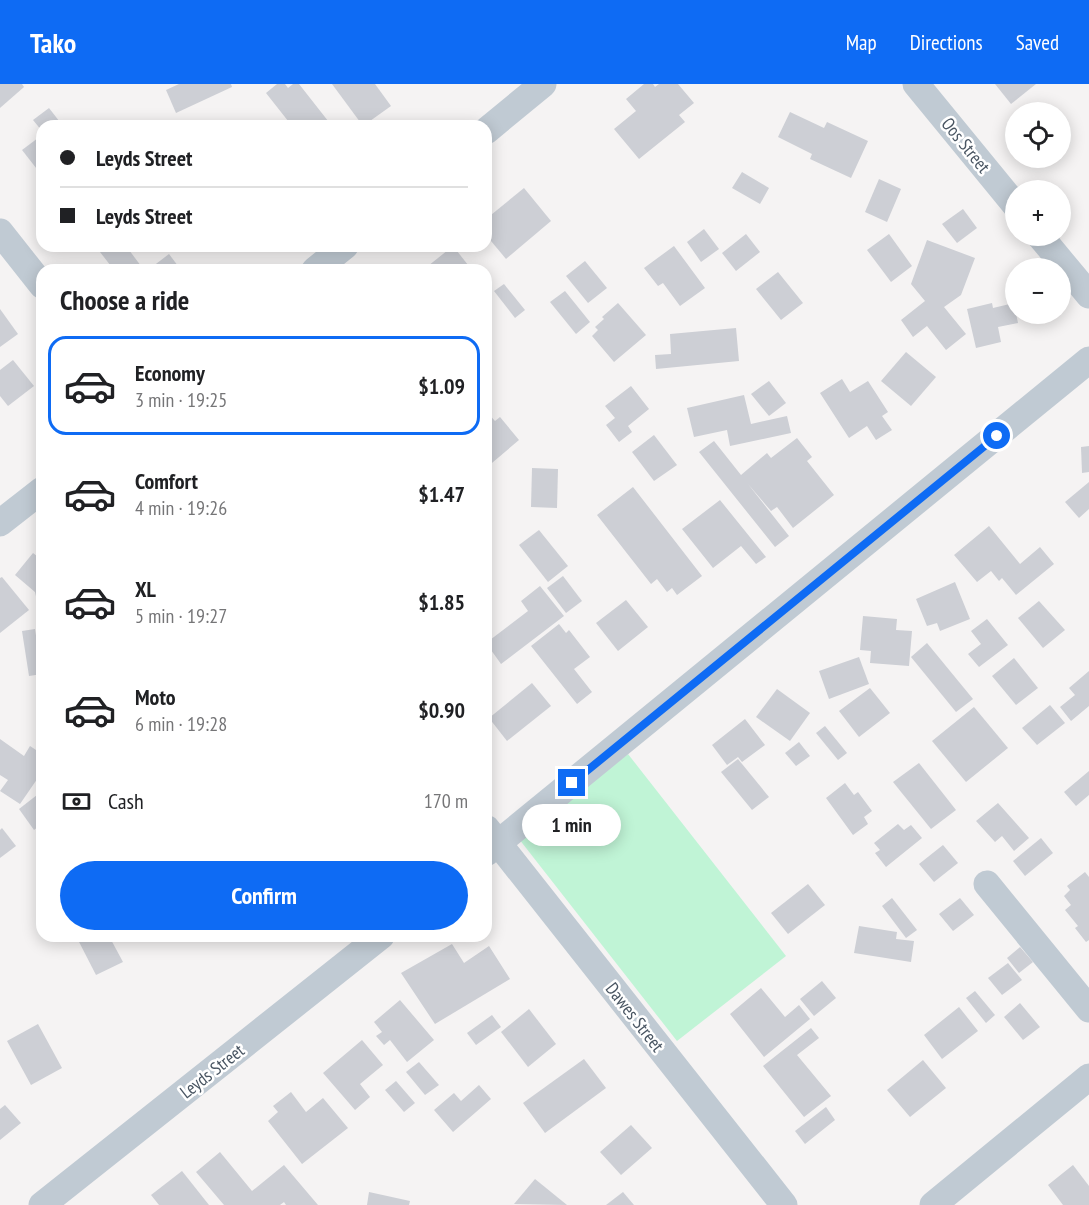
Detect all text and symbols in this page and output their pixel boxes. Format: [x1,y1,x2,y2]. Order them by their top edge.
text: Tako [30,24,76,61]
text: Map [846,29,877,56]
text: Directions [910,29,983,56]
text: Saved [1016,29,1059,56]
map controls [1005,102,1071,324]
button: locate [1005,102,1071,168]
street label: Oos Street [937,113,995,177]
text: Leyds Street [96,144,193,172]
button: + [1005,180,1071,246]
text: Leyds Street [96,202,193,230]
button: − [1005,258,1071,324]
text: Choose a ride [60,283,189,317]
icon: car [63,359,117,413]
text: Economy [135,359,205,387]
text: $1.09 [418,372,465,400]
text: 3 min · 19:25 [135,387,227,413]
route start [983,422,1010,449]
icon: car [63,467,117,521]
text: Comfort [135,467,198,495]
text: $1.47 [418,480,465,508]
text: 4 min · 19:26 [135,495,227,521]
icon: car [63,575,117,629]
text: XL [135,575,156,603]
text: $1.85 [418,588,465,616]
text: 5 min · 19:27 [135,603,227,629]
icon: car [63,683,117,737]
text: Moto [135,683,176,711]
text: $0.90 [418,696,465,724]
text: 6 min · 19:28 [135,711,227,737]
route end [558,769,585,796]
icon: cash [60,785,93,818]
text: Cash [108,787,144,815]
text: 170 m [424,788,468,814]
callout: 1 min [522,804,622,846]
text: 1 min [551,812,592,838]
button: Confirm [60,861,468,930]
street label: Dawes Street [601,978,669,1056]
street label: Leyds Street [175,1039,249,1103]

